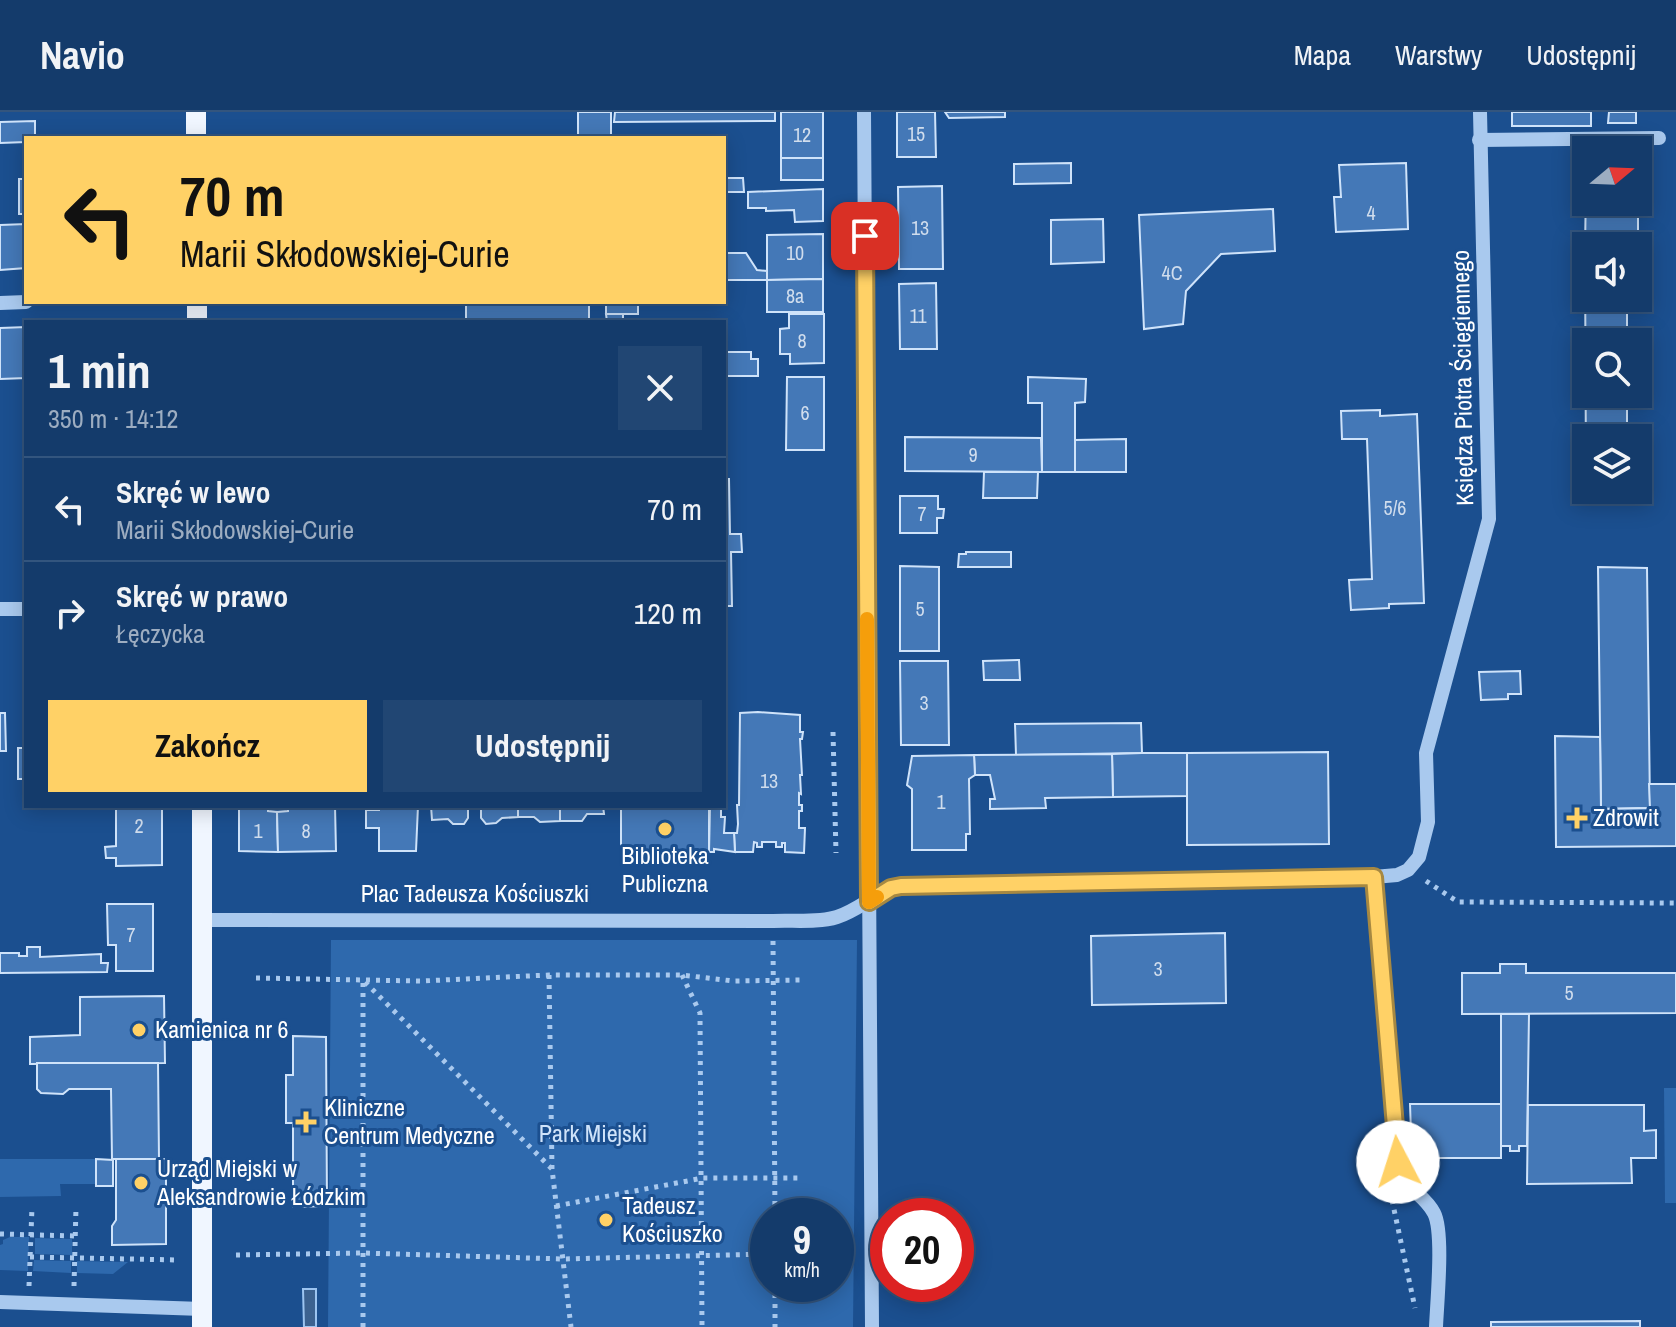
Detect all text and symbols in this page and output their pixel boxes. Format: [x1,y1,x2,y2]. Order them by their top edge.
text: Navio [40,30,125,81]
text: Mapa [1294,36,1351,74]
text: Warstwy [1395,36,1482,74]
text: Udostępnij [1526,36,1636,74]
house number: 15 [907,120,925,147]
house number: 12 [793,121,811,148]
north arrow [1572,136,1652,216]
map controls [1572,136,1652,504]
text: 70 m [180,158,285,233]
icon: left [48,168,152,272]
house number: 4 [1366,199,1376,226]
pin [831,202,899,270]
icon: arrive [843,214,887,258]
house number: 13 [911,214,929,241]
text: Marii Skłodowskiej-Curie [180,230,510,278]
button: sound [1572,232,1652,312]
house number: 10 [786,239,804,266]
street label: Księdza Piotra Ściegiennego [1444,250,1480,506]
house number: 4C [1162,259,1183,286]
house number: 8a [786,282,804,309]
house number: 11 [909,302,927,329]
house number: 8 [797,327,807,354]
button: search [1572,328,1652,408]
text: 1 min [48,338,151,403]
button: close [618,346,702,430]
house number: 6 [800,399,810,426]
text: 350 m · 14:12 [48,401,178,436]
button: layers [1572,424,1652,504]
house number: 9 [968,441,978,468]
text: Skręć w lewo [116,472,271,512]
icon: left [48,487,92,531]
text: 70 m [647,489,702,529]
house number: 5/6 [1384,494,1406,521]
house number: 7 [917,500,927,527]
text: Marii Skłodowskiej-Curie [116,512,354,547]
text: Skręć w prawo [116,576,288,616]
icon: right [48,591,92,635]
text: 120 m [634,593,702,633]
house number: 5 [915,595,925,622]
text: Łęczycka [116,616,205,651]
house number: 3 [919,689,929,716]
button: Zakończ [48,700,367,792]
button: Udostępnij [383,700,702,792]
house number: 13 [760,767,778,794]
house number: 1 [936,788,946,815]
place label: Zdrowit [1593,801,1659,833]
marker: Zdrowit [1568,809,1586,827]
house number: 2 [134,812,144,839]
house number: 1 [253,817,263,844]
house number: 8 [301,817,311,844]
marker: Biblioteka Publiczna [656,820,674,838]
place label: Biblioteka Publiczna [621,839,709,899]
street label: Plac Tadeusza Kościuszki [361,877,589,909]
house number: 7 [126,921,136,948]
house number: 3 [1153,955,1163,982]
house number: 5 [1564,979,1574,1006]
place label: Kamienica nr 6 [155,1013,288,1045]
marker: Kamienica nr 6 [130,1021,148,1039]
place label: Kliniczne Centrum Medyczne [324,1091,495,1151]
marker: Kliniczne Centrum Medyczne [295,1111,317,1133]
park label: Park Miejski [539,1117,647,1149]
position arrow [1356,1120,1440,1204]
place label: Urząd Miejski w Aleksandrowie Łódzkim [156,1152,366,1212]
marker: Urząd Miejski w Aleksandrowie Łódzkim [132,1174,150,1192]
place label: Tadeusz Kościuszko [622,1189,723,1249]
speed limit sign: 20 [870,1198,974,1302]
marker: Tadeusz Kościuszko [597,1211,615,1229]
text: 9 [793,1213,811,1266]
text: km/h [784,1256,820,1283]

